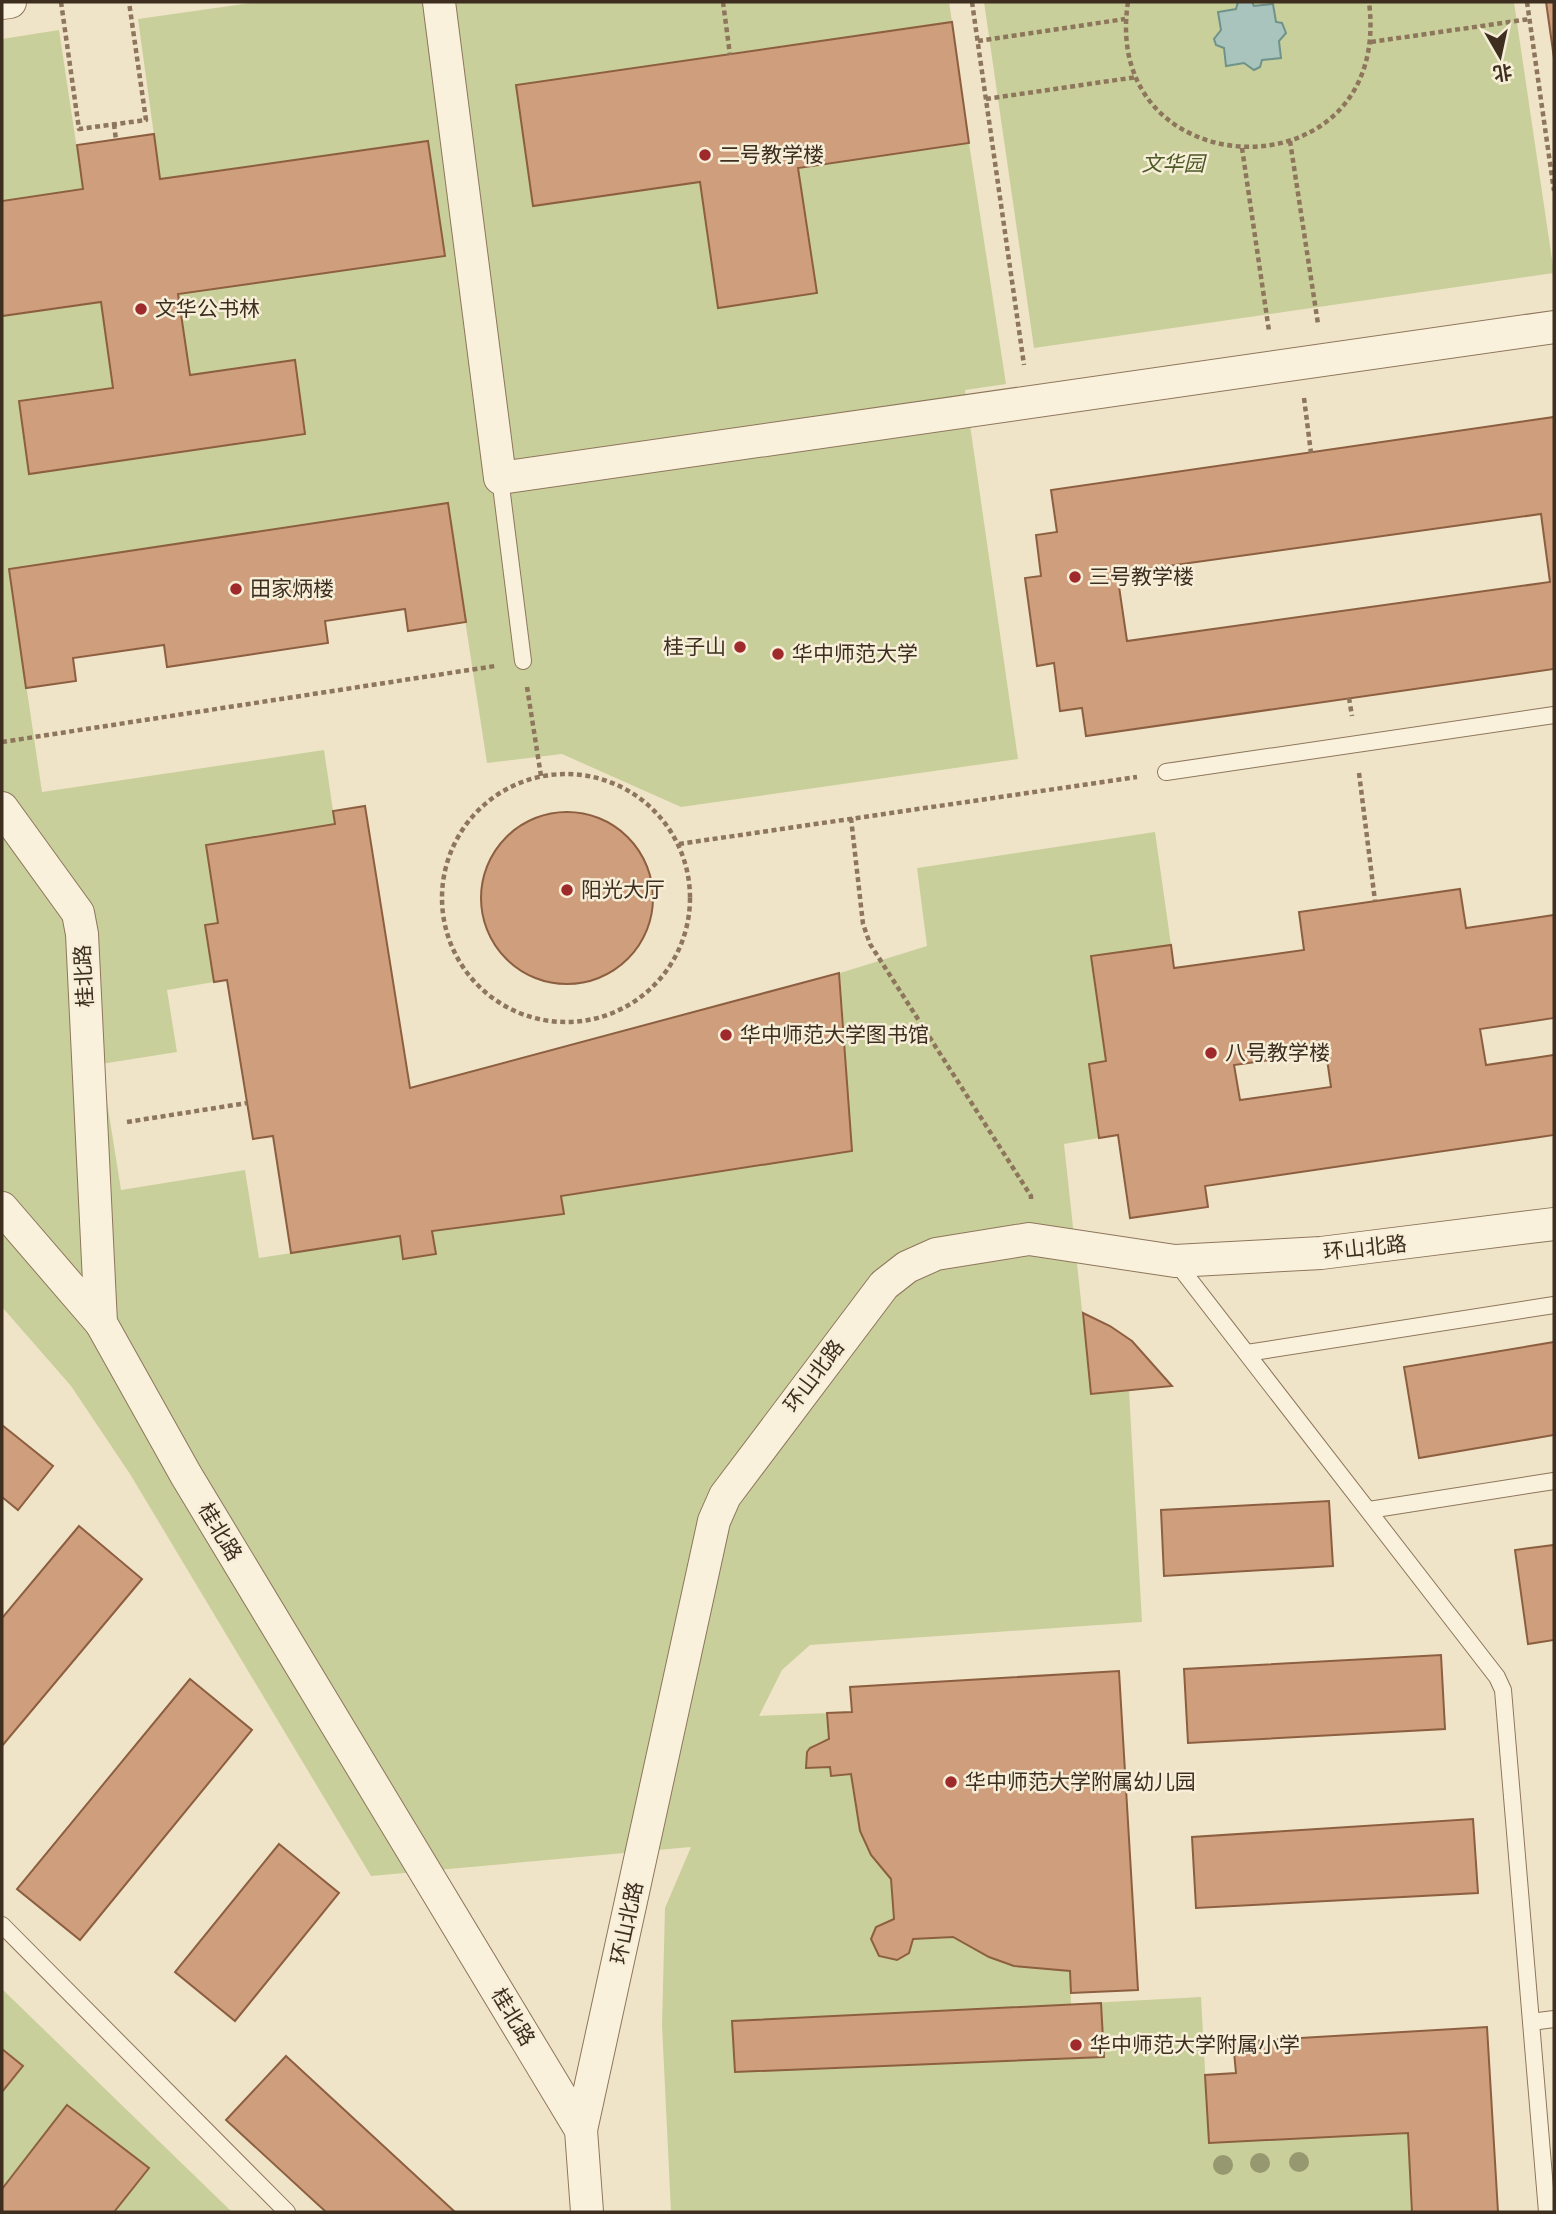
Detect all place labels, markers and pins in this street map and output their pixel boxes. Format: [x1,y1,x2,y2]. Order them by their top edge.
place label: 二号教学楼 [719,140,824,168]
marker: 二号教学楼 [697,147,713,163]
place label: 文华公书林 [155,294,260,322]
marker: 文华公书林 [133,301,149,317]
place label: 三号教学楼 [1089,562,1194,590]
marker: 三号教学楼 [1067,569,1083,585]
place label: 田家炳楼 [250,574,334,602]
marker: 田家炳楼 [228,581,244,597]
place label: 桂子山 [663,632,726,660]
marker: 桂子山 [732,639,748,655]
place label: 华中师范大学 [792,639,918,667]
marker: 华中师范大学 [770,646,786,662]
place label: 阳光大厅 [581,875,665,903]
marker: 阳光大厅 [559,882,575,898]
place label: 华中师范大学图书馆 [740,1020,929,1048]
marker: 华中师范大学图书馆 [718,1027,734,1043]
place label: 八号教学楼 [1225,1038,1330,1066]
marker: 八号教学楼 [1203,1045,1219,1061]
place label: 华中师范大学附属幼儿园 [965,1767,1196,1795]
marker: 华中师范大学附属幼儿园 [943,1774,959,1790]
place label: 华中师范大学附属小学 [1090,2030,1300,2058]
marker: 华中师范大学附属小学 [1068,2037,1084,2053]

